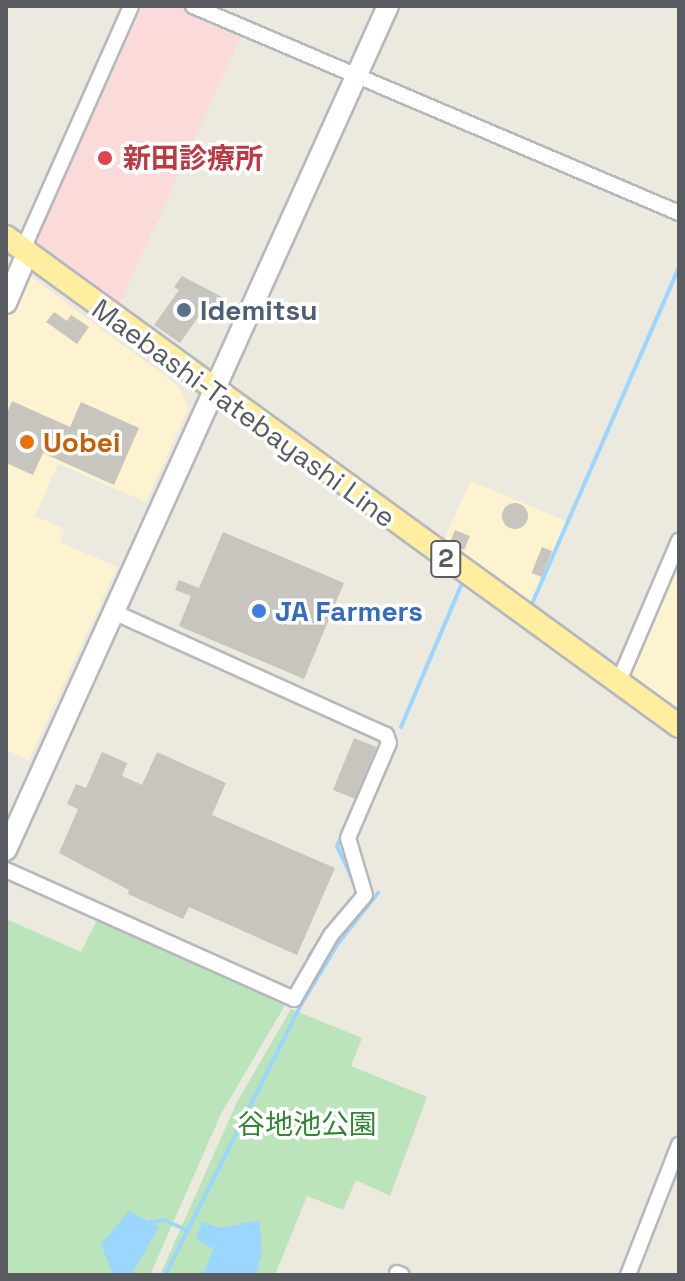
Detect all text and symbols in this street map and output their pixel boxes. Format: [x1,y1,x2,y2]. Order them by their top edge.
place label: 新田診療所 [123,141,263,175]
marker: 新田診療所 [94,147,116,169]
street label: Maebashi-Tatebayashi Line [86,292,402,534]
place label: Idemitsu [200,293,317,327]
marker: Idemitsu [175,301,193,319]
place label: Uobei [43,425,120,459]
marker: Uobei [18,433,36,451]
road number: 2 [430,537,462,581]
place label: JA Farmers [275,594,423,628]
marker: JA Farmers [250,602,268,620]
park label: 谷地池公園 [237,1107,377,1141]

